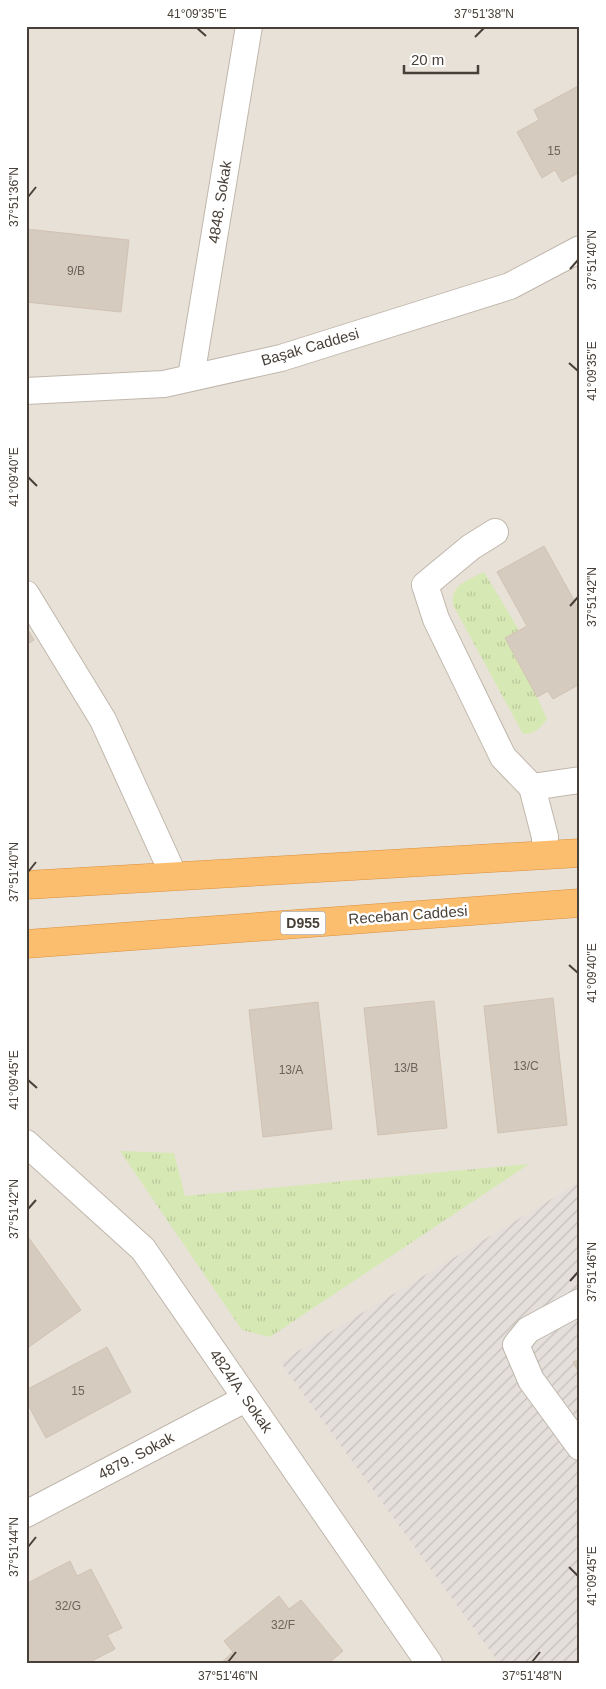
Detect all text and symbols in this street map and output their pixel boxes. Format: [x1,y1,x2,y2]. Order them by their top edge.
text: 41°09'35"E [167,7,227,21]
text: 37°51'38"N [454,7,514,21]
scale bar [404,42,477,74]
text: 20 m [411,51,444,68]
house number: 15 [547,144,561,158]
street label: 4848. Sokak [205,159,235,244]
text: 37°51'36"N [7,167,21,227]
text: 37°51'40"N [585,230,599,290]
house number: 9/B [67,264,85,278]
street label: Başak Caddesi [259,324,361,369]
text: 41°09'35"E [585,341,599,401]
text: 41°09'40"E [7,447,21,507]
text: 37°51'42"N [585,567,599,627]
text: 37°51'40"N [7,842,21,902]
street label: Receban Caddesi [348,902,468,927]
road number: D955 [280,911,326,934]
text: 41°09'40"E [585,943,599,1003]
text: 41°09'45"E [7,1050,21,1110]
house number: 13/C [513,1059,539,1073]
house number: 13/B [394,1061,418,1075]
house number: 13/A [279,1063,303,1077]
text: 37°51'42"N [7,1179,21,1239]
text: 37°51'46"N [585,1242,599,1302]
street label: 4824/A. Sokak [206,1346,277,1436]
house number: 15 [71,1384,85,1398]
street label: 4879. Sokak [95,1428,177,1483]
text: 37°51'44"N [7,1517,21,1577]
text: 41°09'45"E [585,1546,599,1606]
house number: 32/G [55,1599,81,1613]
house number: 32/F [271,1618,295,1632]
text: 37°51'46"N [198,1669,258,1683]
text: 37°51'48"N [502,1669,562,1683]

